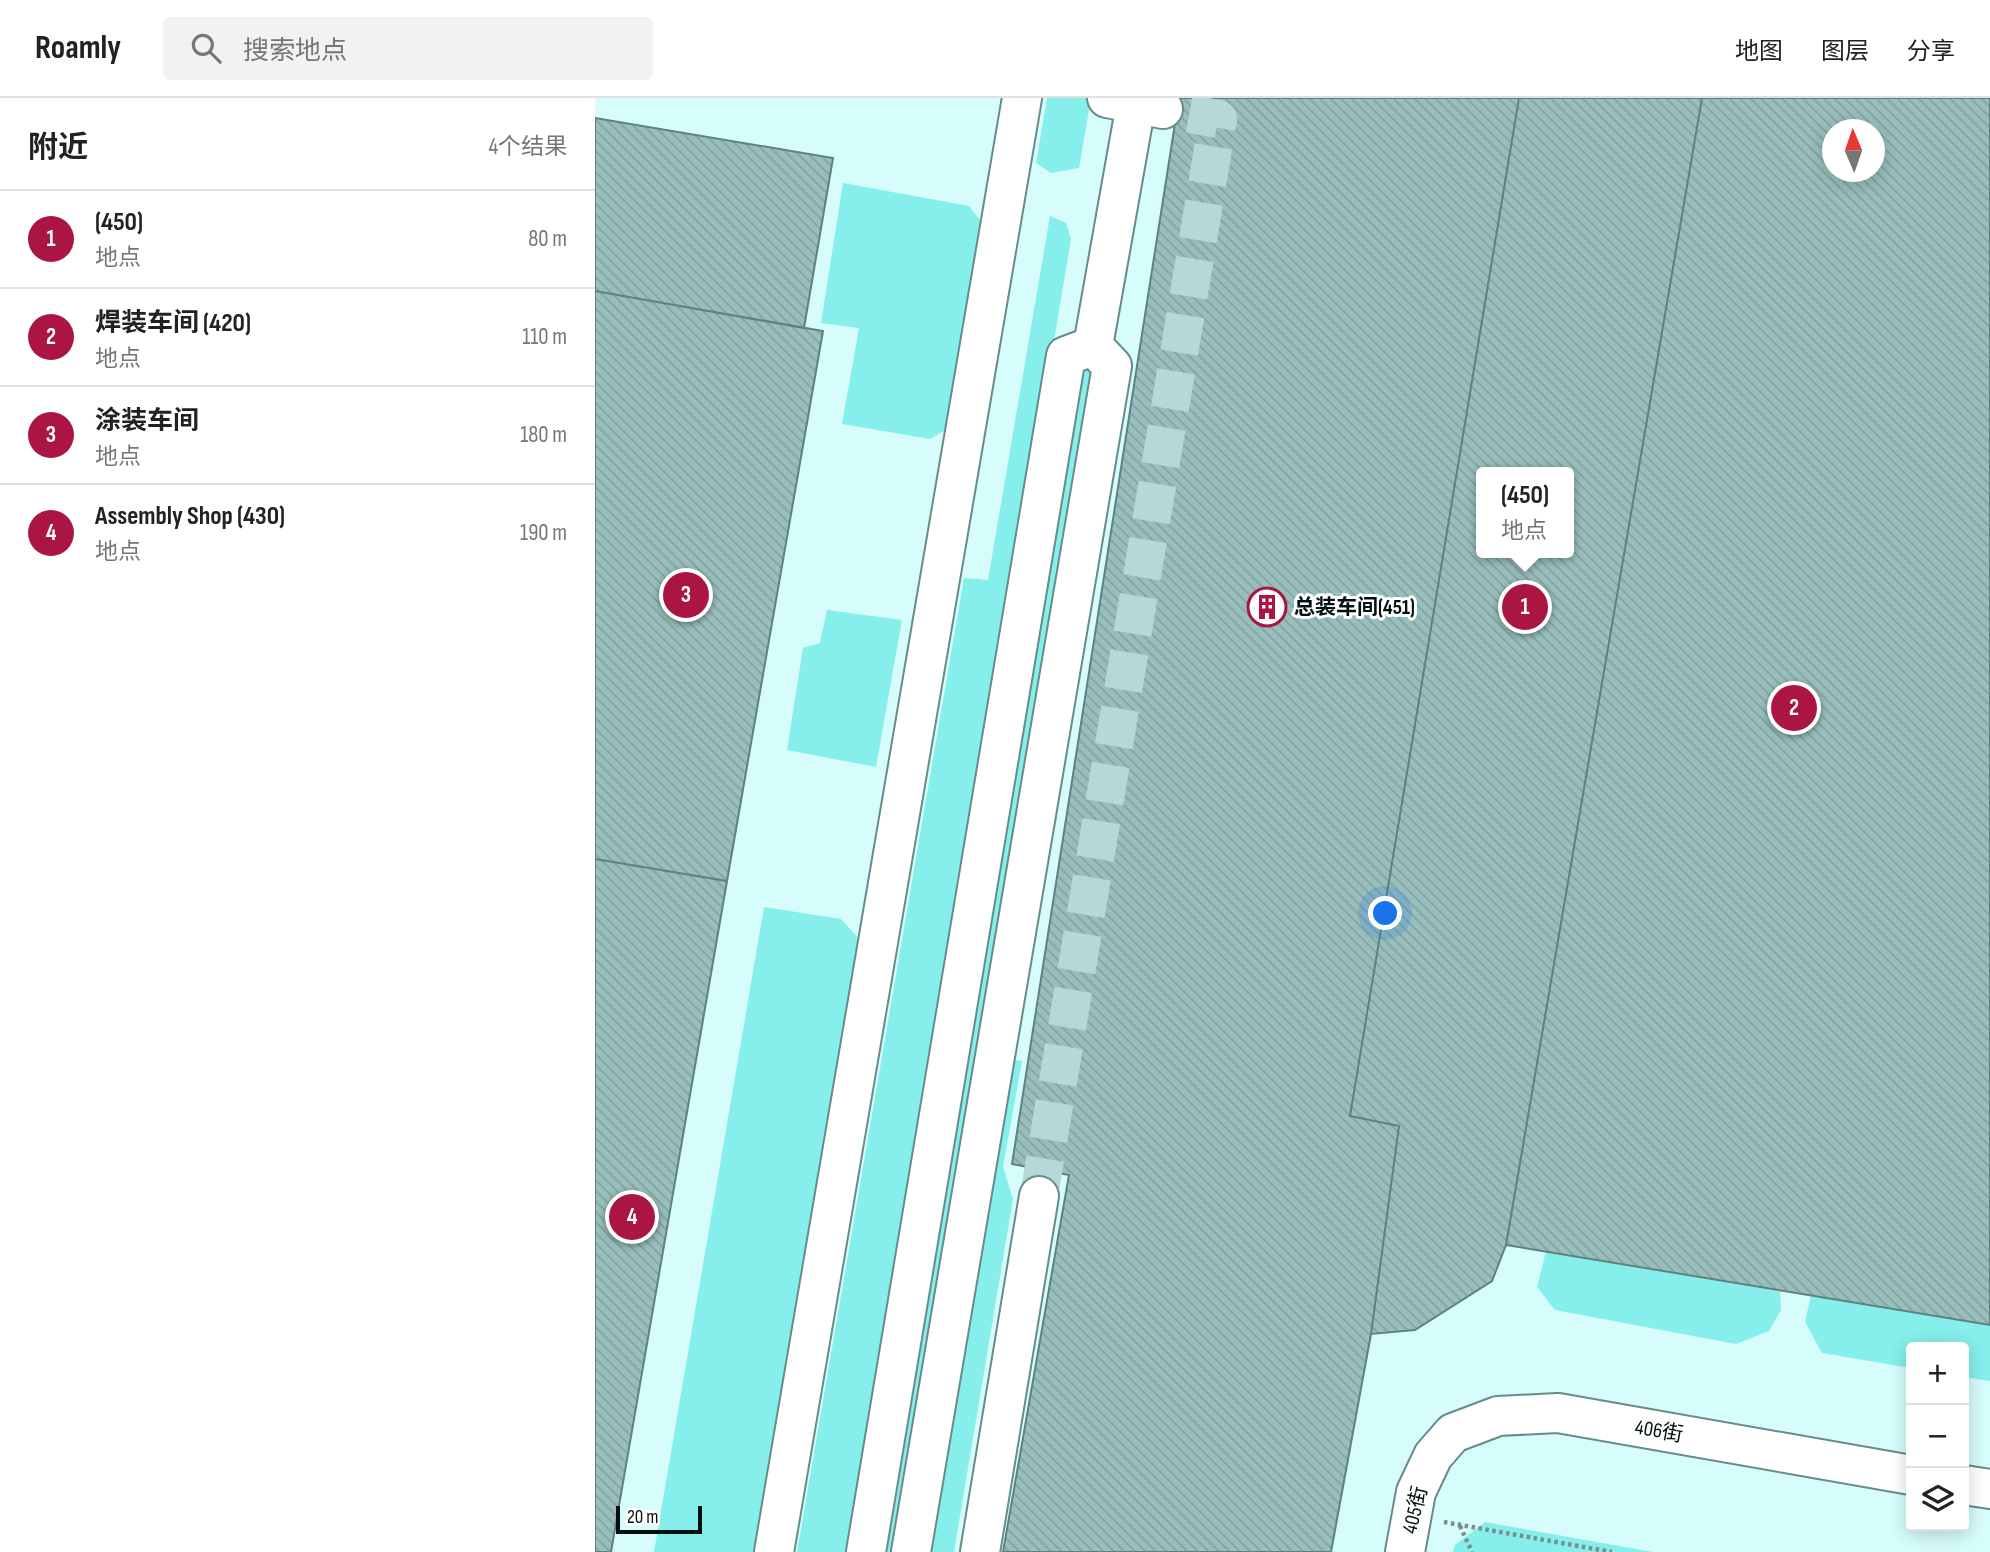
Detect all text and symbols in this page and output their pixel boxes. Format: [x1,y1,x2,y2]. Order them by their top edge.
search box [163,17,653,80]
text: Roamly [35,28,121,68]
icon: search [187,29,225,67]
text: 搜索地点 [243,36,347,67]
text: 地图 [1735,37,1783,66]
text: 图层 [1821,37,1869,66]
text: 分享 [1907,37,1955,66]
north arrow [1822,119,1885,182]
text: 附近 [28,130,88,166]
text: 4个结果 [488,133,567,161]
text: (450) [95,207,143,238]
text: 1 [46,225,56,253]
text: 80 m [528,225,567,253]
text: 地点 [95,244,141,272]
text: 焊装车间 (420) [95,308,251,339]
text: 2 [46,323,56,351]
text: 110 m [522,323,567,351]
text: 地点 [95,345,141,373]
text: 涂装车间 [95,406,199,437]
text: 3 [46,421,56,449]
text: 180 m [520,421,567,449]
text: 地点 [95,443,141,471]
popup [1476,467,1574,558]
text: (450) [1501,480,1549,511]
text: Assembly Shop (430) [95,501,285,532]
text: 地点 [1501,517,1547,545]
text: 4 [46,519,56,547]
text: 190 m [520,519,567,547]
text: 地点 [95,538,141,566]
pin: 3 [663,569,709,621]
pin: 1 [1502,581,1548,633]
building icon: 总装车间(451) [1246,586,1288,628]
place label: 总装车间(451) [1294,595,1415,620]
pin: 2 [1771,682,1817,734]
your location [1368,896,1402,930]
pin: 4 [609,1191,655,1243]
map controls [1906,1342,1969,1531]
button: + [1906,1342,1969,1405]
button: − [1906,1405,1969,1468]
street label: 406街 [1633,1414,1685,1448]
button: layers [1906,1468,1969,1531]
street label: 405街 [1397,1484,1433,1536]
scale bar [616,1503,702,1535]
text: 20 m [627,1506,659,1529]

